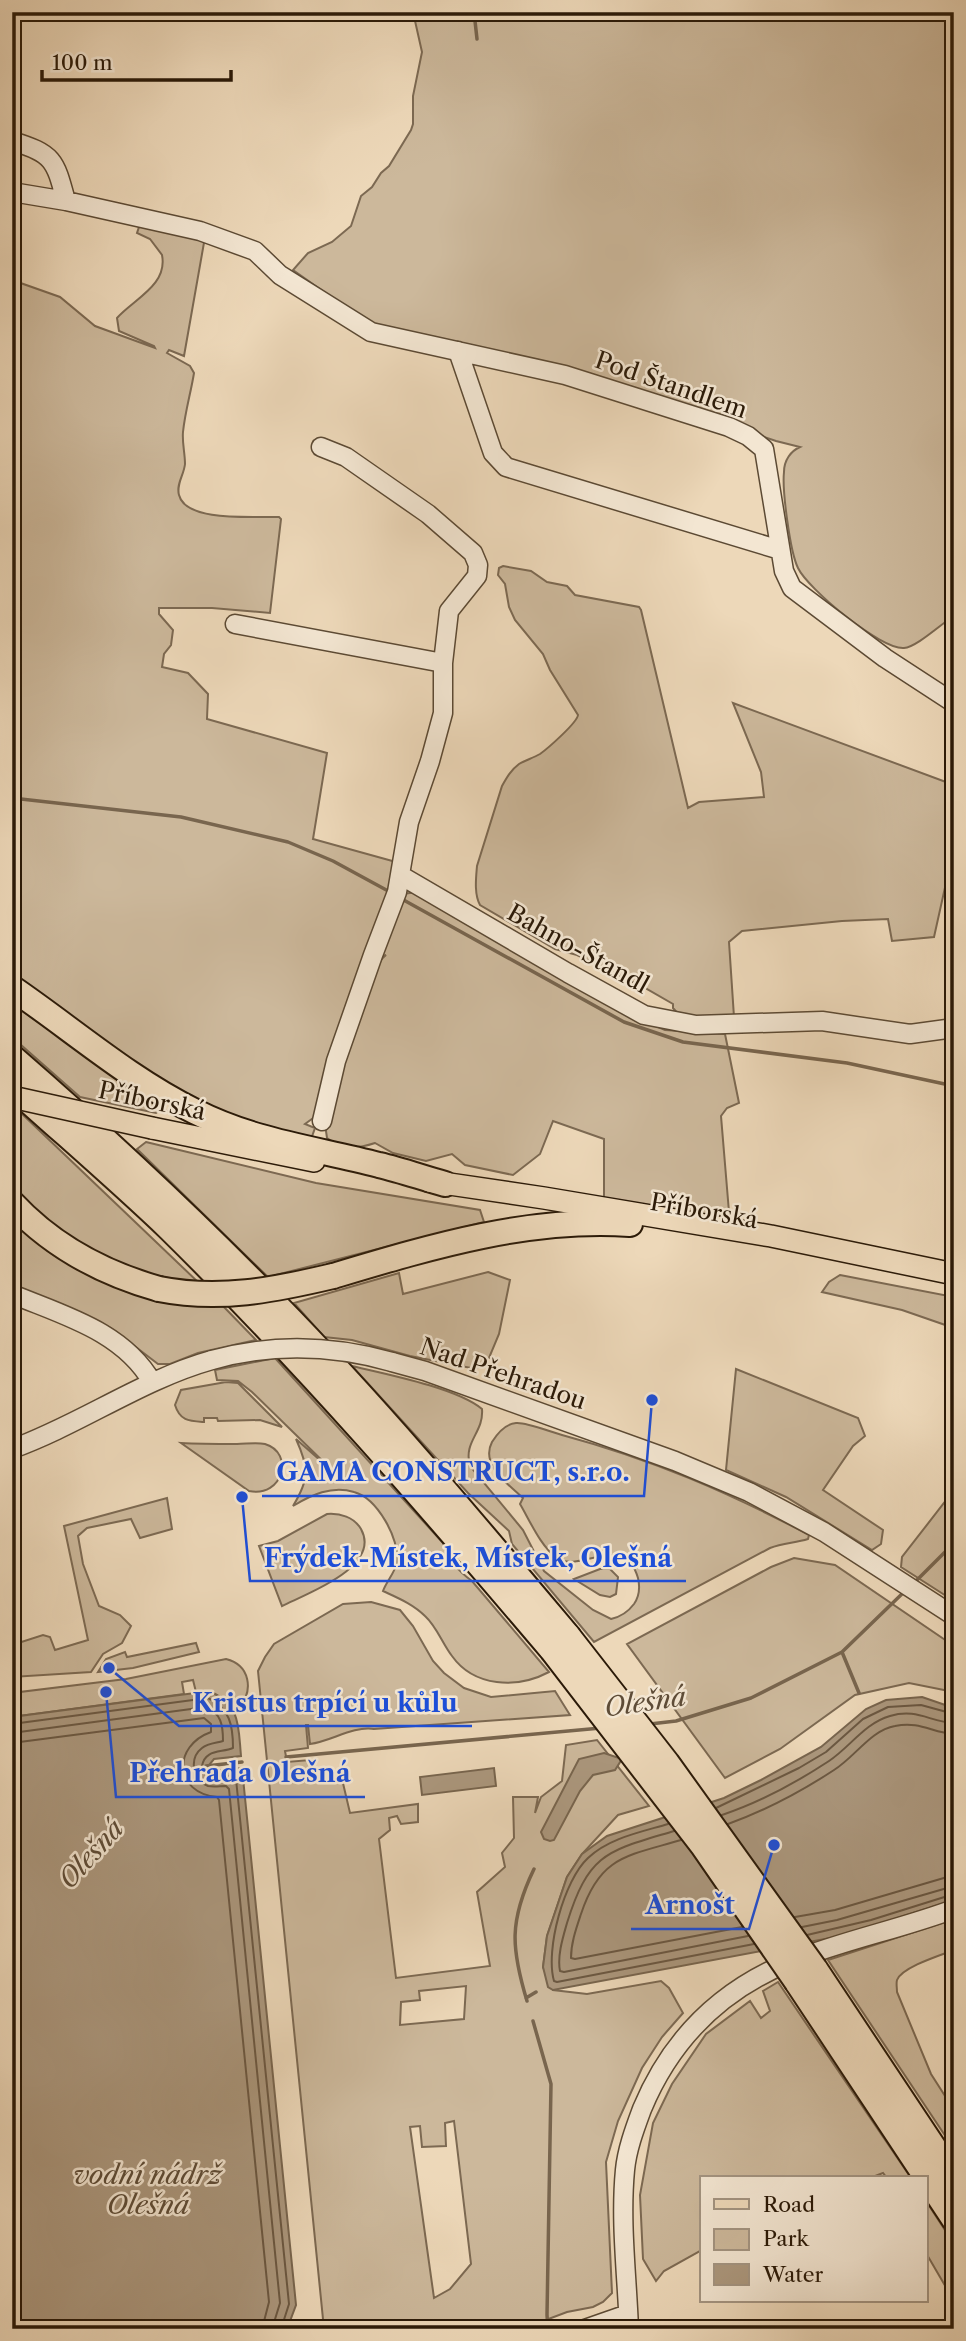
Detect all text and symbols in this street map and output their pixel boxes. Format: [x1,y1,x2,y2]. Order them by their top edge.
scale bar [42,38,231,82]
text: 100 m [52,50,113,75]
street label: Pod Štandlem [591,344,751,424]
street label: Bahno-Štandl [502,897,655,999]
street label: Příborská [96,1075,209,1126]
street label: Příborská [648,1187,761,1234]
street label: Nad Přehradou [416,1332,590,1416]
callout: GAMA CONSTRUCT, s.r.o. [262,1449,644,1496]
text: GAMA CONSTRUCT, s.r.o. [276,1456,630,1488]
callout: Frýdek-Místek, Místek, Olešná [250,1534,686,1581]
text: Frýdek-Místek, Místek, Olešná [264,1542,673,1574]
callout: Kristus trpící u kůlu [179,1679,472,1726]
water label: Olešná [602,1680,688,1724]
text: Kristus trpící u kůlu [192,1687,458,1719]
callout: Přehrada Olešná [116,1750,365,1797]
text: Přehrada Olešná [129,1757,352,1789]
water label: Olešná [52,1812,131,1895]
callout: Arnošt [631,1882,749,1929]
text: Arnošt [644,1889,735,1921]
water label: vodní nádrž Olešná [74,2159,224,2221]
legend [700,2176,928,2302]
text: Road [763,2192,815,2217]
text: Park [763,2226,809,2251]
text: Water [762,2262,823,2287]

